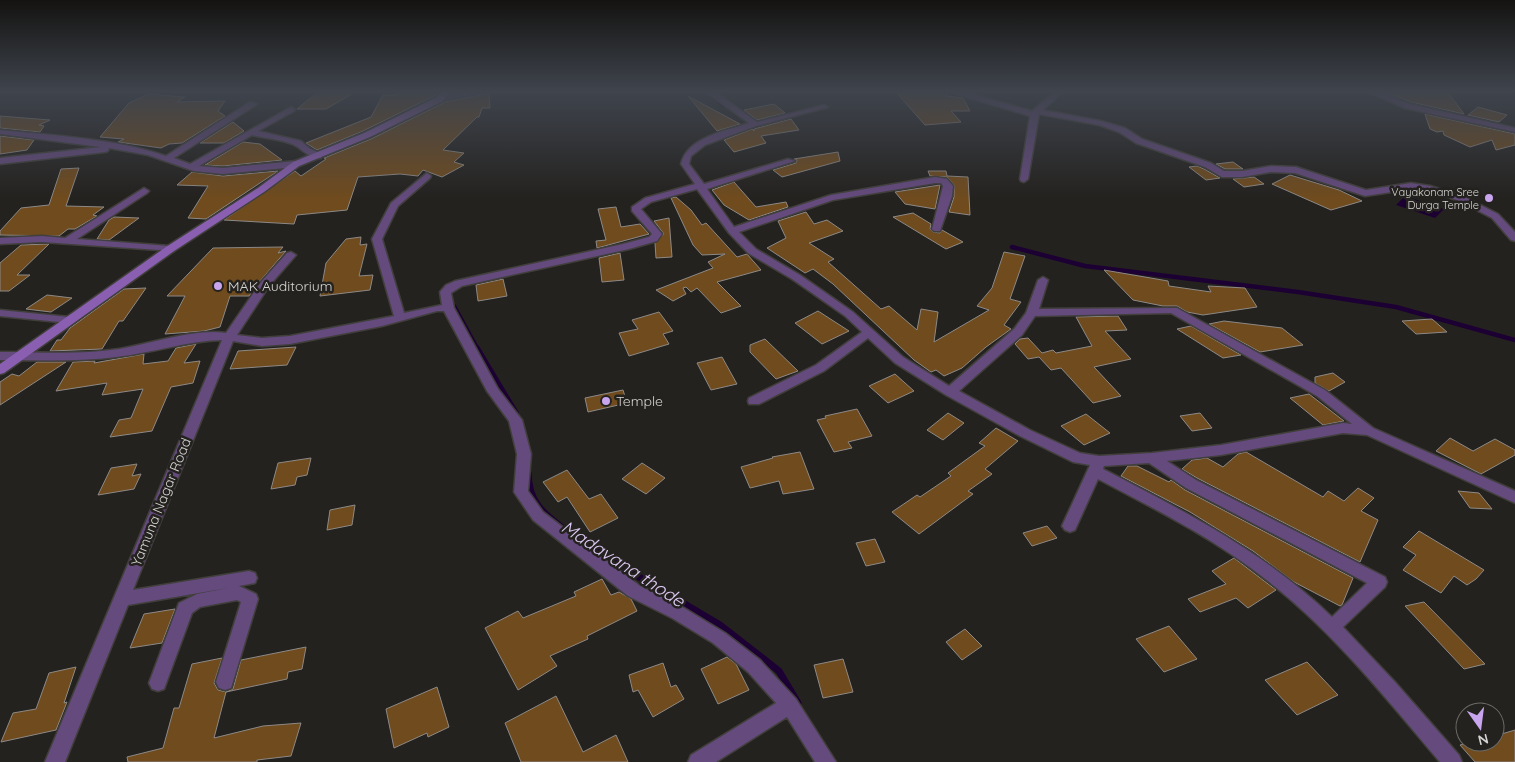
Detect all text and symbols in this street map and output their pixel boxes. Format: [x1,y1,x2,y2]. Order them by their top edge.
place label: Vayakonam Sree Durga Temple [1391,185,1479,212]
marker: Vayakonam Sree Durga Temple [1483,192,1495,204]
place label: MAK Auditorium [228,277,333,295]
marker: MAK Auditorium [212,280,224,292]
place label: Temple [616,392,663,410]
marker: Temple [600,395,612,407]
street label: Yamuna Nagar Road [127,435,195,569]
water label: Madavana thode [557,515,690,612]
north arrow [1455,702,1505,752]
text: N [1476,730,1490,750]

